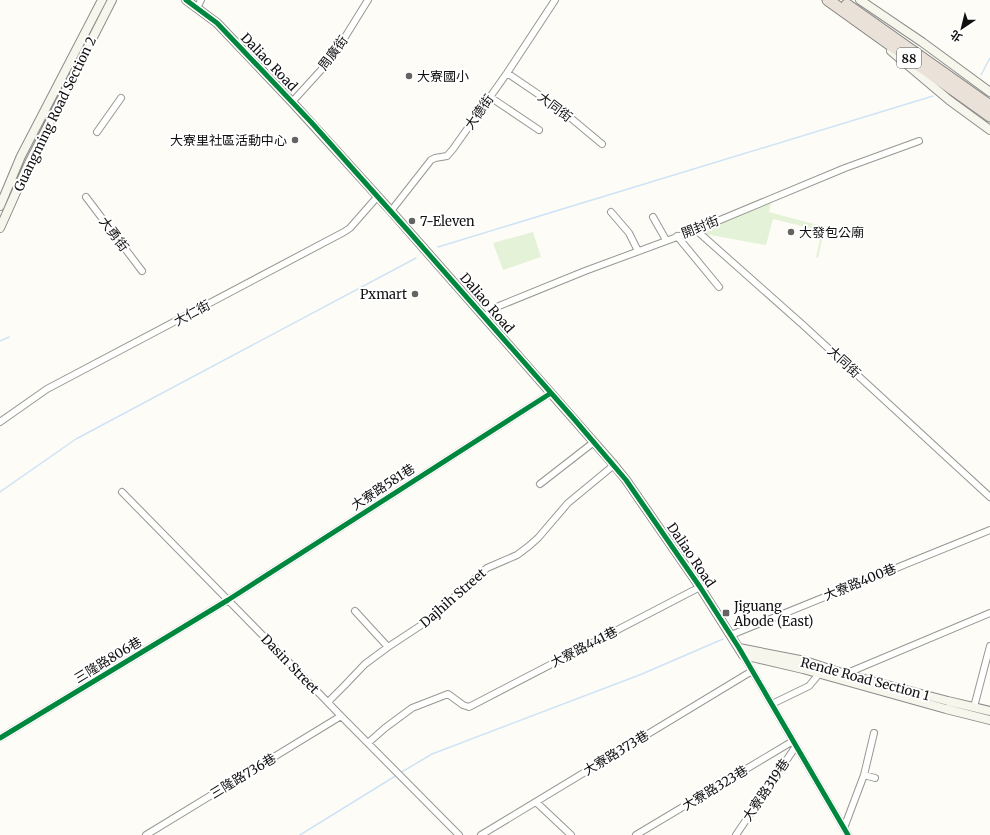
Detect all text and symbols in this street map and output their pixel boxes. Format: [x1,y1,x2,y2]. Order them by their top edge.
north arrow [942,8,982,48]
text: 北 [948,27,965,45]
street label: Daliao Road [237,29,301,95]
street label: 周廣街 [314,32,352,74]
street label: Guangming Road Section 2 [10,34,100,194]
road number: 88 [897,48,921,68]
place label: 大寮國小 [417,68,469,85]
marker: 大寮國小 [404,71,414,81]
street label: 大同街 [534,88,576,126]
street label: 大德街 [461,91,497,133]
place label: 大寮里社區活動中心 [170,132,287,149]
marker: 大寮里社區活動中心 [290,135,300,145]
street label: 開封街 [679,212,721,242]
street label: 大勇街 [95,213,133,255]
place label: 7-Eleven [420,213,475,230]
marker: 7-Eleven [407,216,417,226]
place label: 大發包公廟 [799,224,864,241]
marker: 大發包公廟 [786,227,796,237]
street label: Daliao Road [456,269,518,337]
place label: Pxmart [360,286,407,303]
marker: Pxmart [410,289,420,299]
street label: 大仁街 [171,296,213,330]
street label: 大同街 [824,342,864,382]
street label: 大寮路581巷 [348,460,418,514]
street label: Daliao Road [663,519,719,591]
street label: 大寮路400巷 [821,560,899,604]
street label: Dajhih Street [417,565,489,631]
place label: Jiguang Abode (East) [733,598,813,630]
marker: Jiguang Abode (East) [721,608,731,618]
street label: 大寮路441巷 [548,623,620,671]
street label: Dasin Street [257,631,323,697]
street label: 三隆路806巷 [71,633,145,687]
street label: Rende Road Section 1 [799,654,931,704]
street label: 大寮路373巷 [580,727,652,779]
street label: 三隆路736巷 [207,750,279,802]
street label: 大寮路319巷 [739,755,793,825]
street label: 大寮路323巷 [679,762,751,814]

